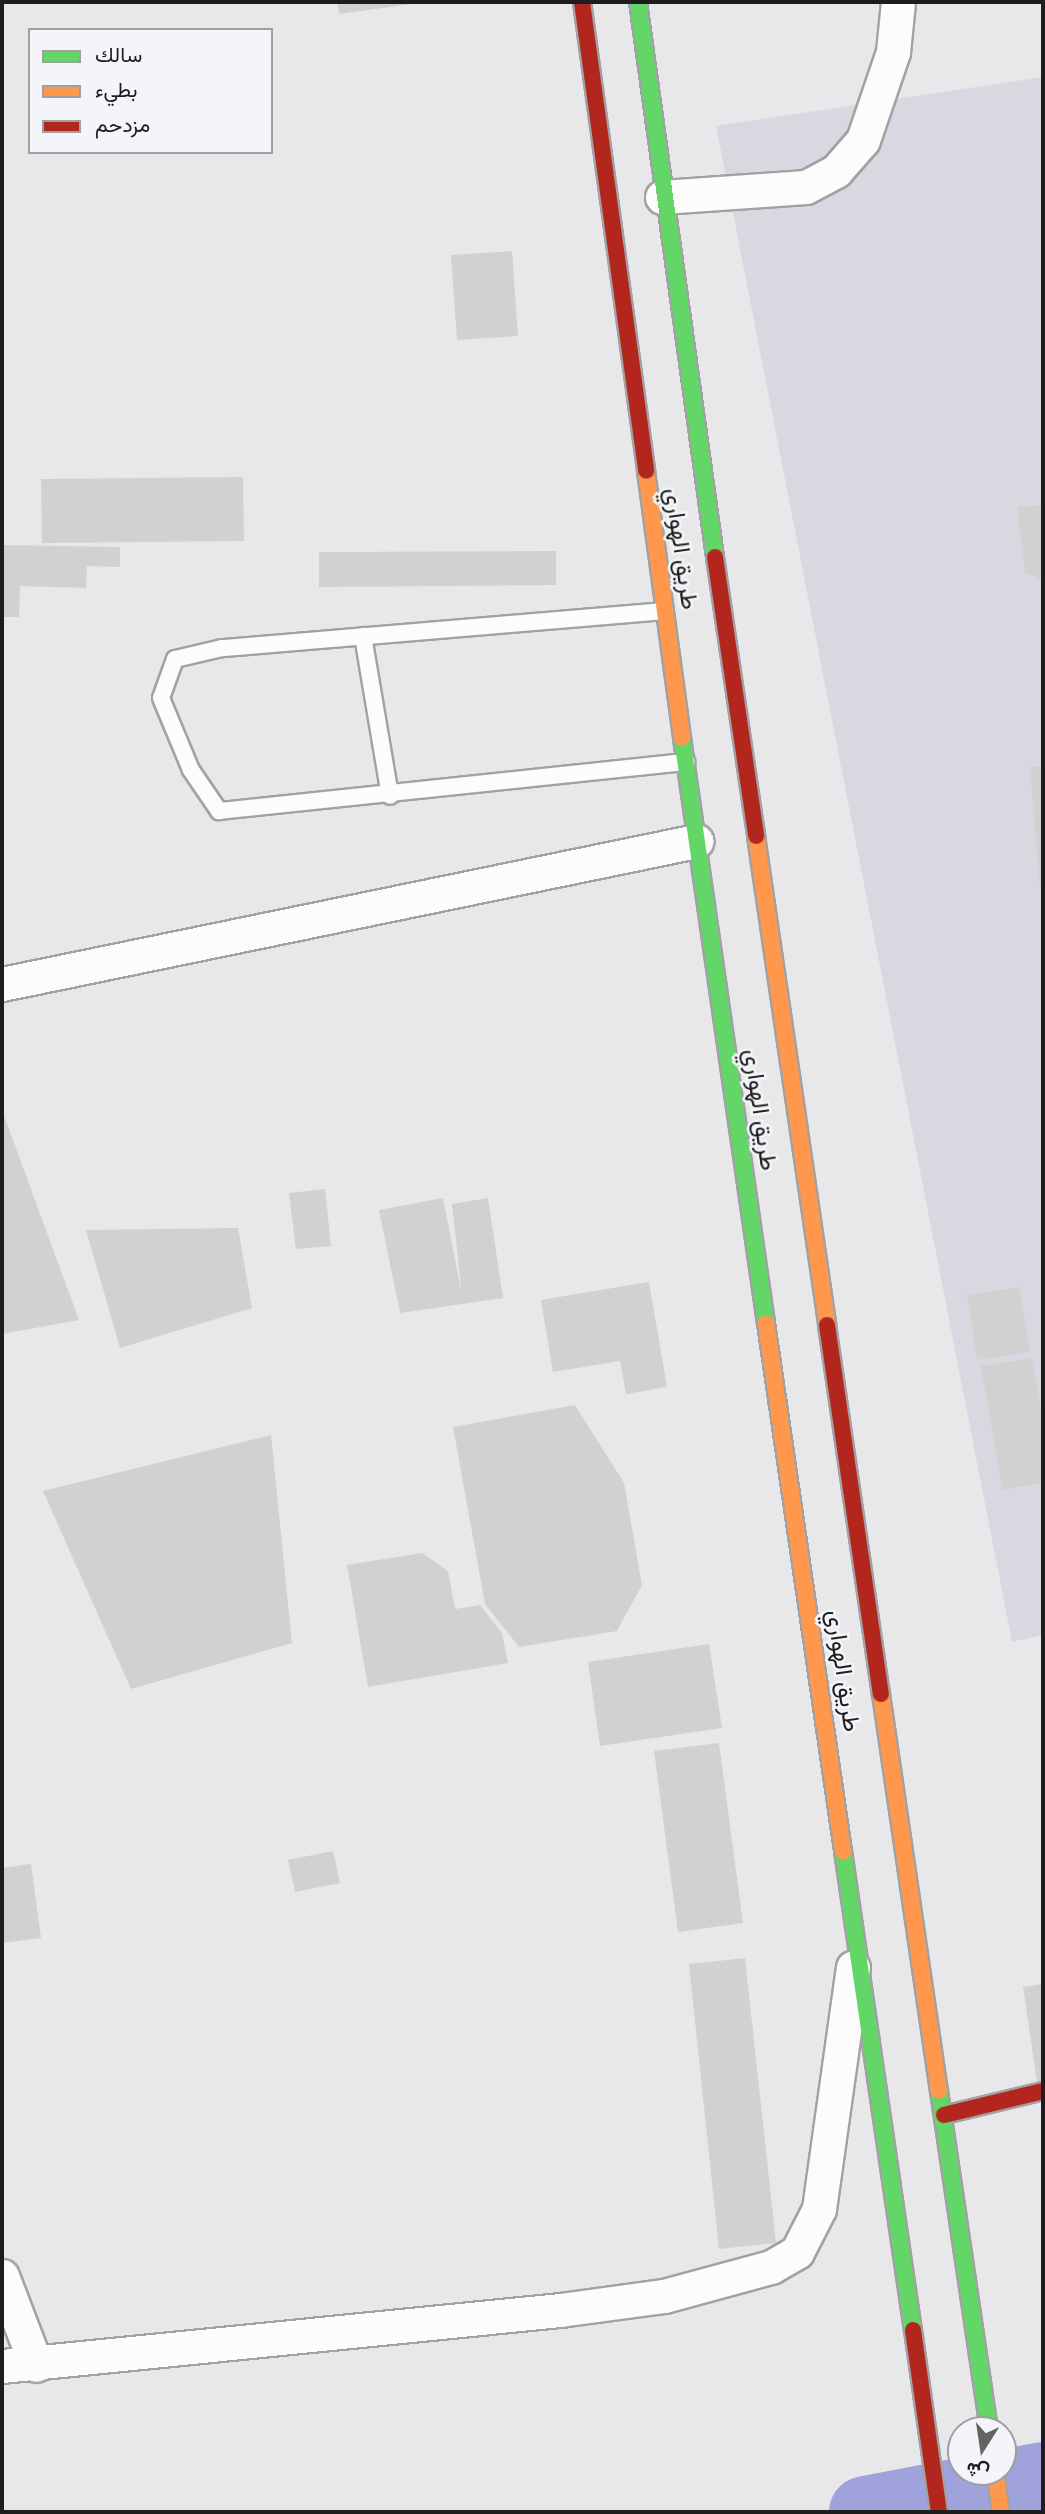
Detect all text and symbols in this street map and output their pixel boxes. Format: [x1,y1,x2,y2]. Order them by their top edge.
legend [28,28,273,154]
text: سالك [95,40,142,72]
text: بطيء [95,75,138,107]
text: مزدحم [95,110,150,142]
street label: طريق الهواري [657,486,703,612]
street label: طريق الهواري [736,1047,782,1173]
street label: طريق الهواري [819,1608,865,1734]
north arrow [947,2416,1017,2486]
text: ش [964,2454,992,2487]

